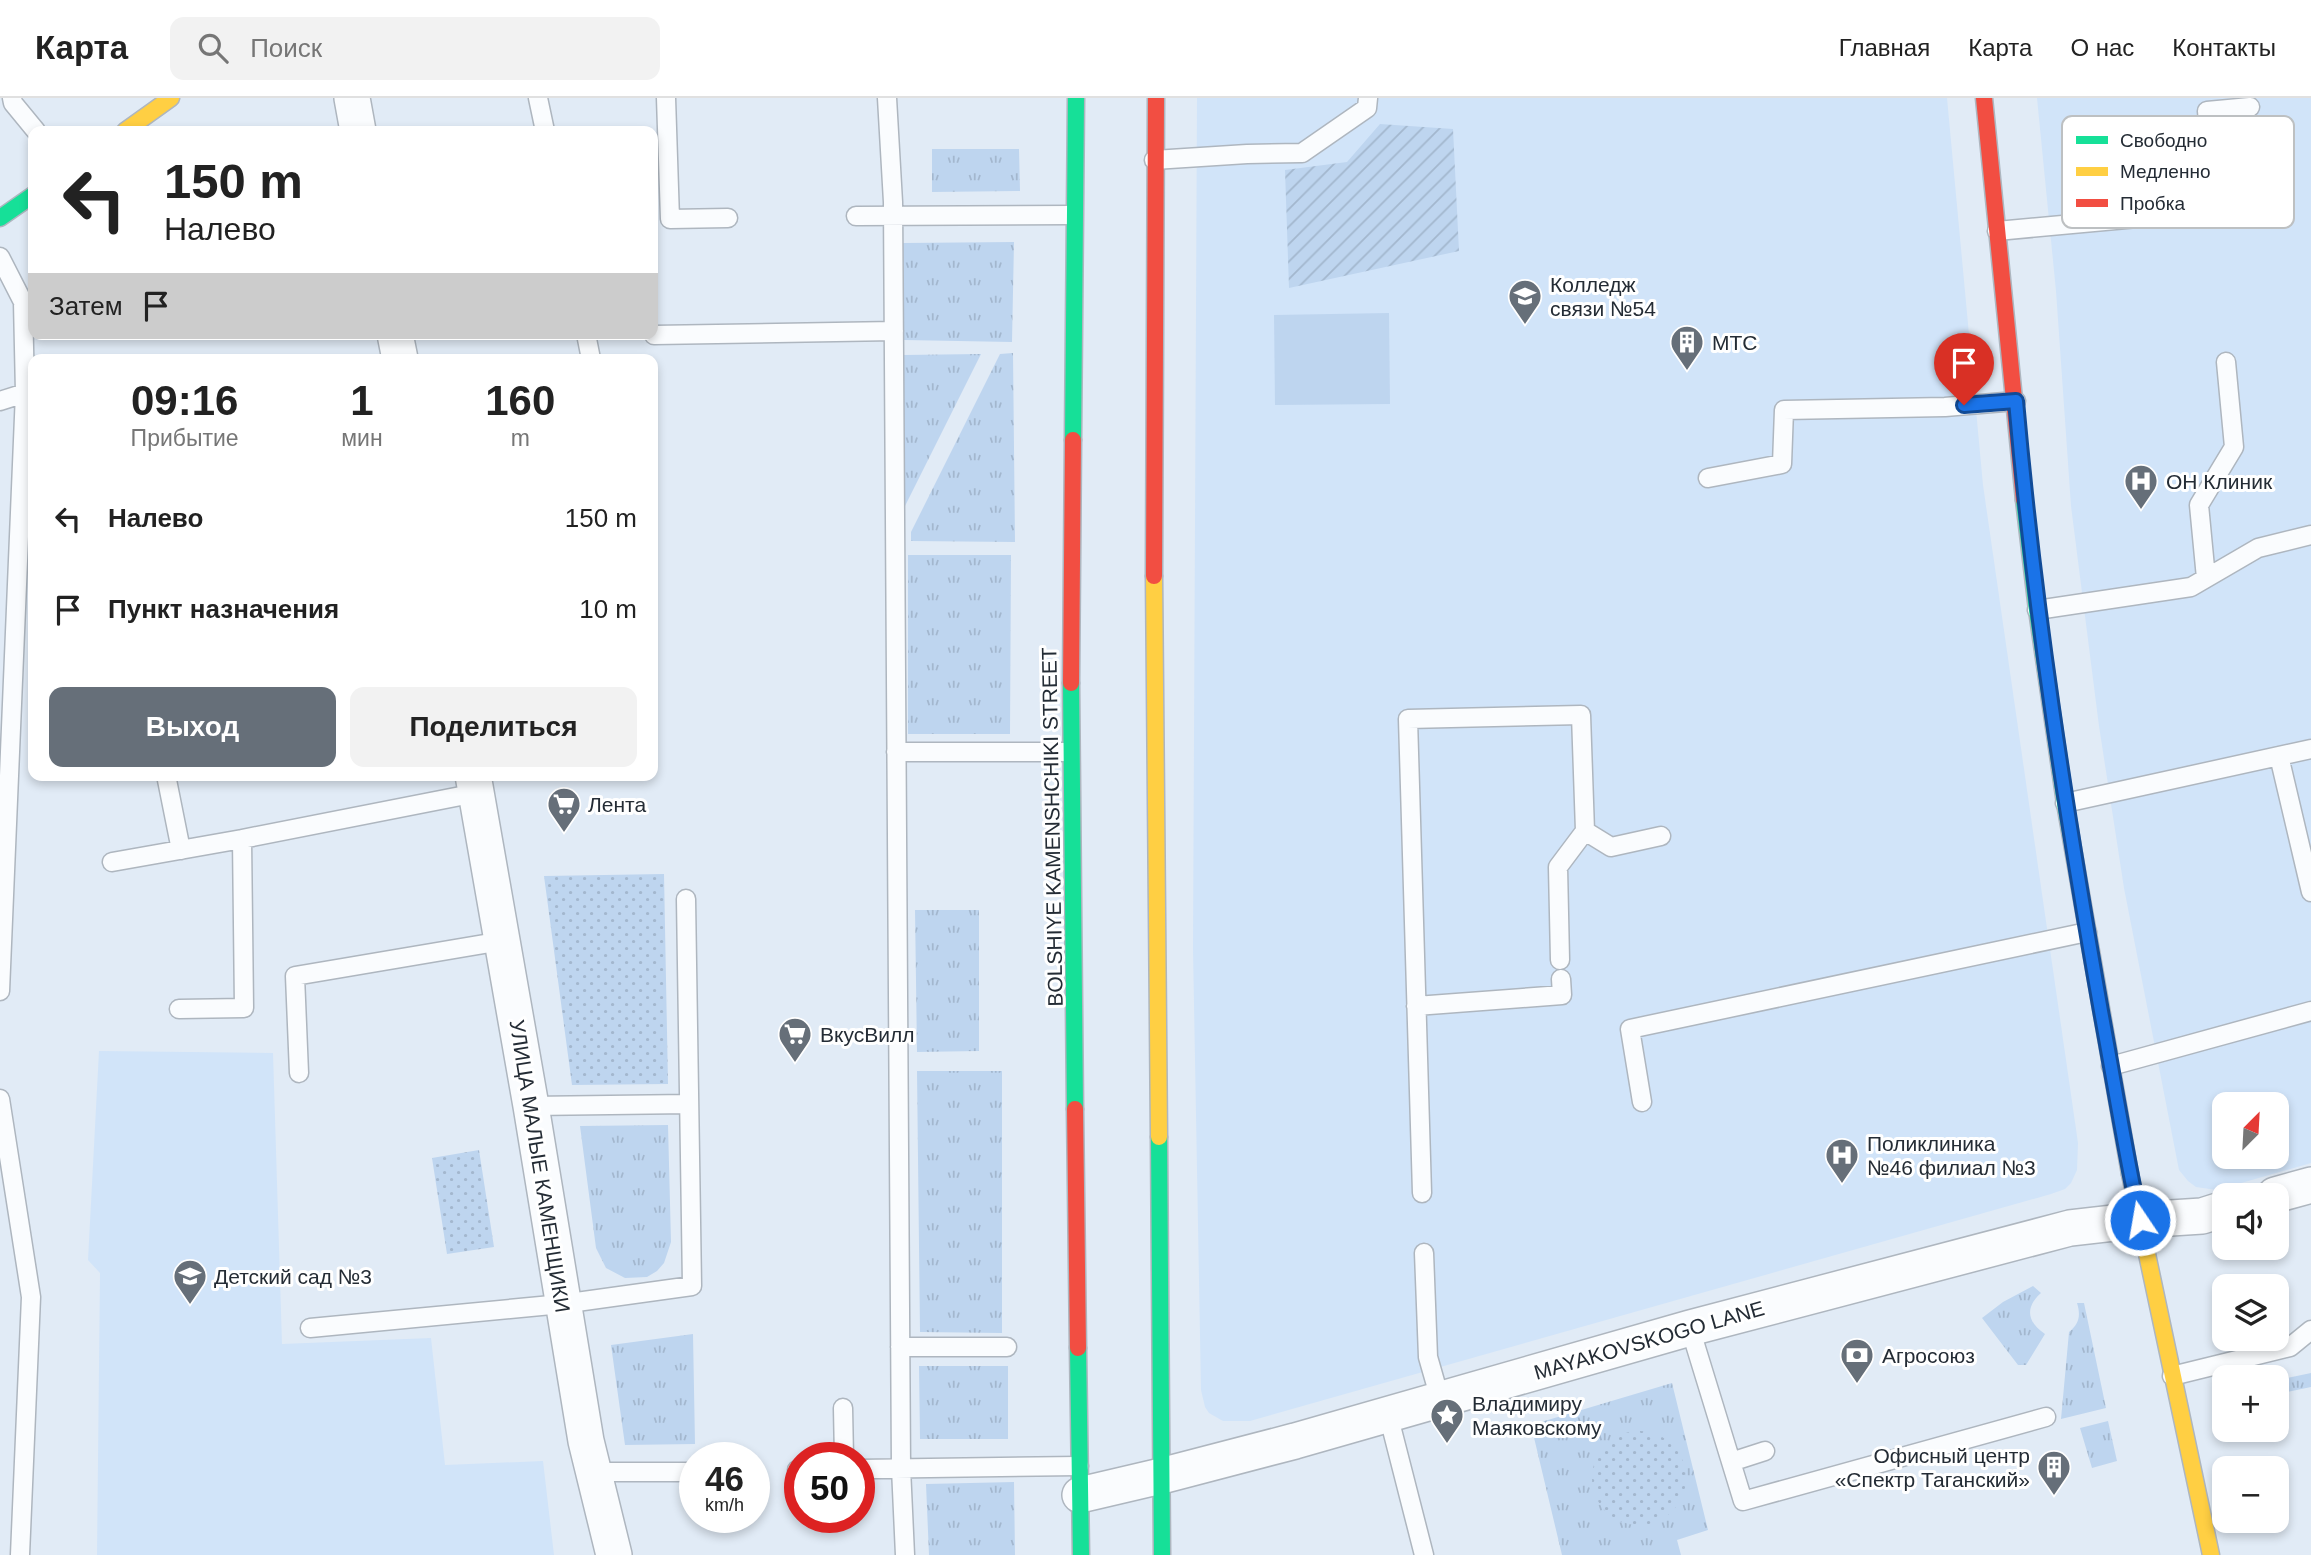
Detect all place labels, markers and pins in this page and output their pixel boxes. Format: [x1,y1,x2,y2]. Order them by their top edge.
place label: Колледж связи №54 [1550,273,1656,320]
school or university icon: Колледж связи №54 [1506,277,1544,326]
building icon: МТС [1668,323,1706,372]
place label: МТС [1712,331,1758,354]
pin [1934,333,1994,405]
hospital icon: ОН Клиник [2122,462,2160,511]
place label: ОН Клиник [2166,470,2273,493]
supermarket icon: Лента [545,785,583,834]
place label: Лента [588,793,646,816]
supermarket icon: ВкусВилл [776,1015,814,1064]
place label: ВкусВилл [820,1023,914,1046]
place label: Поликлиника №46 филиал №3 [1867,1132,2036,1179]
hospital icon: Поликлиника №46 филиал №3 [1823,1136,1861,1185]
school or university icon: Детский сад №3 [171,1257,209,1306]
place label: Детский сад №3 [214,1265,372,1288]
bank icon: Агросоюз [1838,1336,1876,1385]
place label: Агросоюз [1882,1344,1975,1367]
place label: Владимиру Маяковскому [1472,1392,1602,1439]
place icon: Владимиру Маяковскому [1428,1396,1466,1445]
place label: Офисный центр «Спектр Таганский» [1835,1444,2030,1491]
building icon: Офисный центр «Спектр Таганский» [2035,1448,2073,1497]

